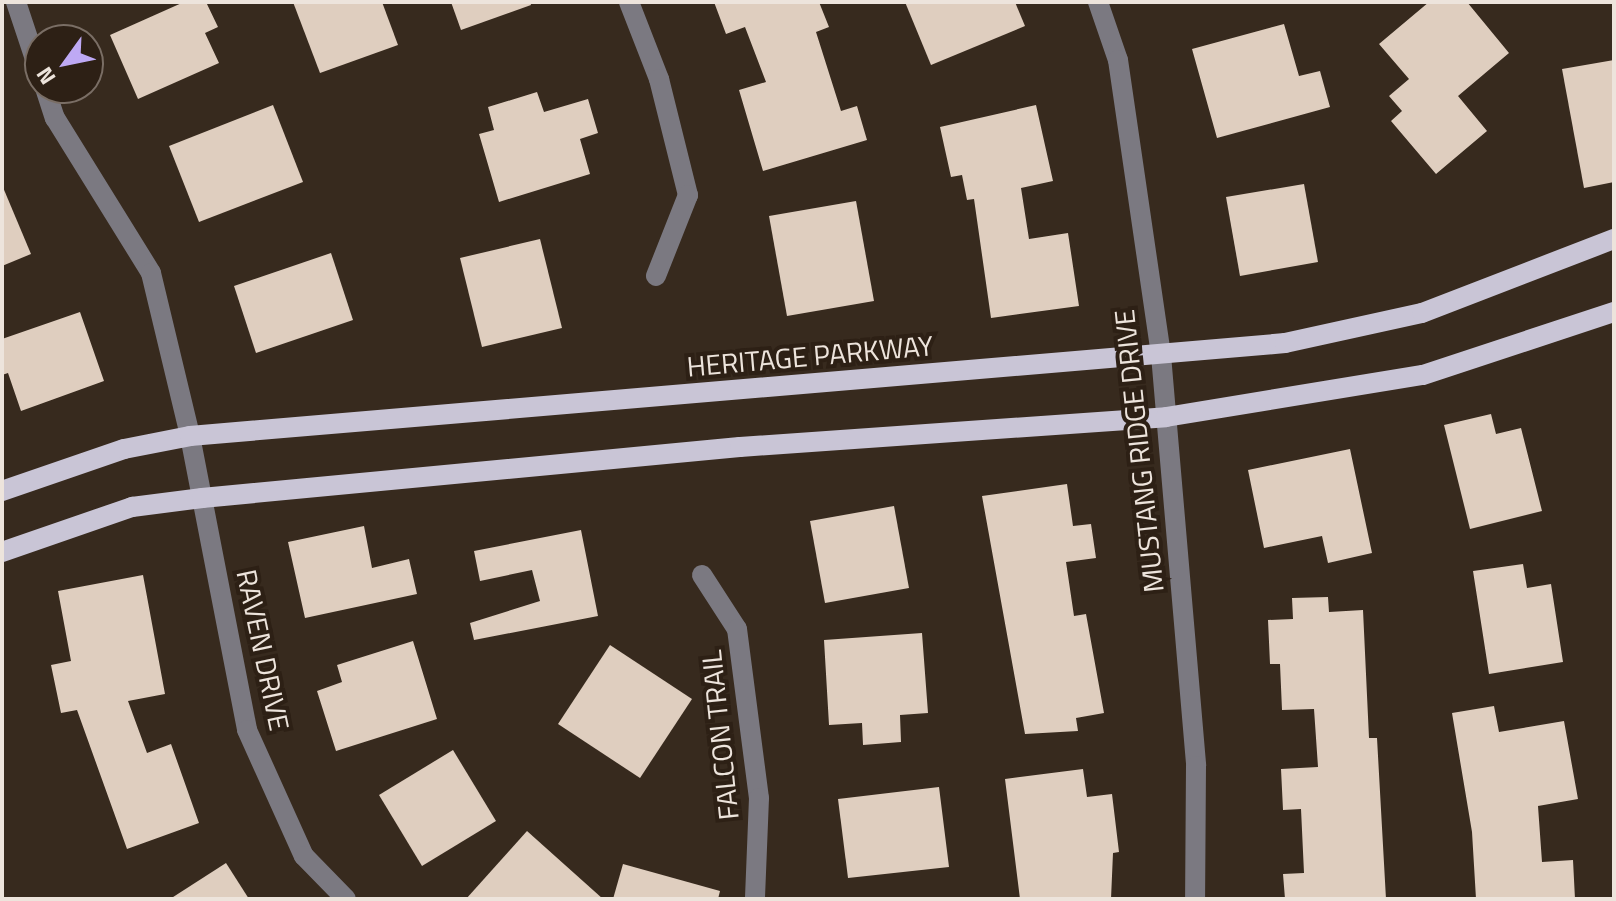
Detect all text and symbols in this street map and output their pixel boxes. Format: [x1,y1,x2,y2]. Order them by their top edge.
north arrow [24,24,104,104]
text: N [27,60,64,92]
street label: MUSTANG RIDGE DRIVE [1107,308,1171,594]
street label: HERITAGE PARKWAY [685,328,935,384]
street label: RAVEN DRIVE [230,566,296,734]
street label: FALCON TRAIL [694,648,746,822]

